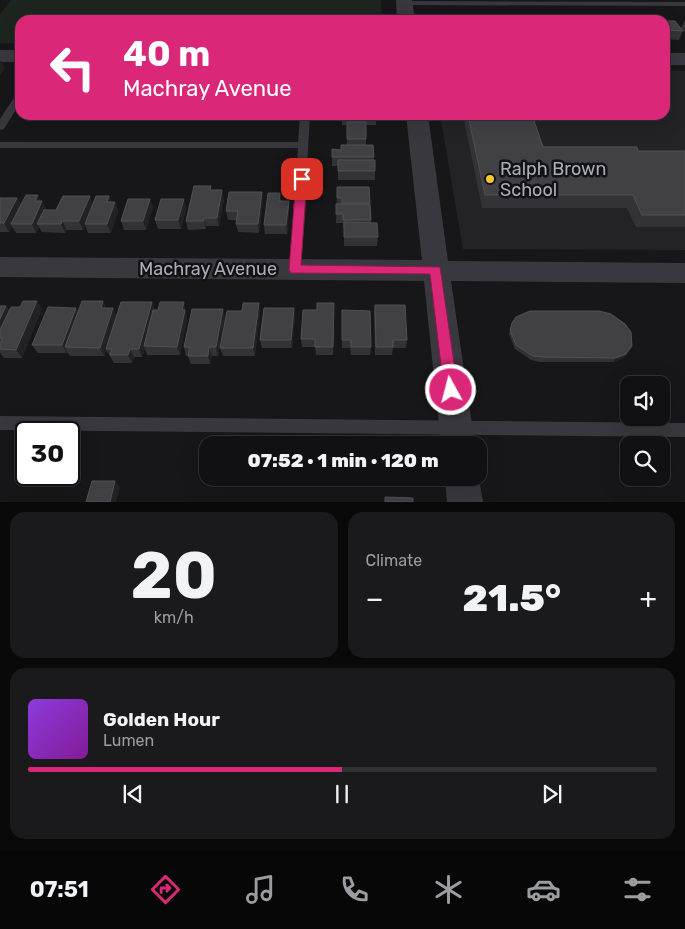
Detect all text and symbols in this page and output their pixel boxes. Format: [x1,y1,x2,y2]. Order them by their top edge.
text: 40 m [123,33,210,75]
icon: left [40,35,105,100]
text: Machray Avenue [123,75,292,102]
pin [281,158,323,200]
place label: Ralph Brown School [500,158,606,201]
icon: arrive [288,165,316,193]
marker: Ralph Brown School [484,173,496,185]
street label: Machray Avenue [139,258,277,280]
position arrow [424,363,476,415]
map controls [620,376,670,486]
button: sound [620,376,670,426]
speed limit sign: 30 [15,421,80,486]
button: search [620,436,670,486]
text: 07:52 · 1 min · 120 m [247,449,439,472]
text: 20 [131,537,217,614]
text: Climate [366,551,422,570]
text: 21.5° [462,575,561,621]
text: − [366,582,384,615]
text: + [640,582,657,615]
text: km/h [154,608,194,627]
text: Golden Hour [103,708,220,731]
text: Lumen [103,731,154,750]
icon: previous [119,780,147,808]
icon: pause [328,780,356,808]
icon: next [538,780,566,808]
icon: directions [148,872,183,907]
icon: music [243,872,278,907]
icon: phone [337,872,372,907]
icon: climate [431,872,466,907]
icon: car [526,872,561,907]
icon: filters [620,872,655,907]
text: 07:51 [30,876,89,903]

